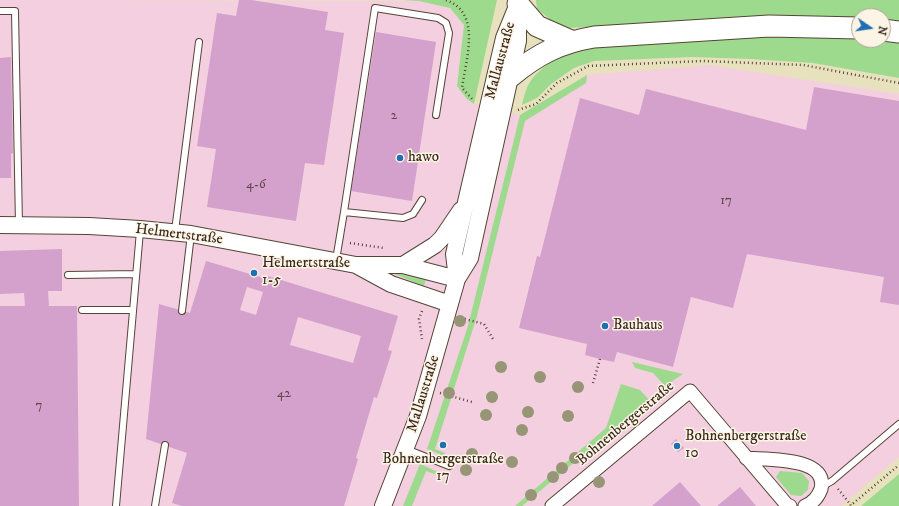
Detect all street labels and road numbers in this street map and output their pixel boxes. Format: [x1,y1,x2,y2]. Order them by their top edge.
street label: Mallaustraße [482,20,520,102]
street label: Helmertstraße [134,221,224,249]
street label: Mallaustraße [404,353,444,435]
street label: Bohnenbergerstraße [574,378,678,470]

